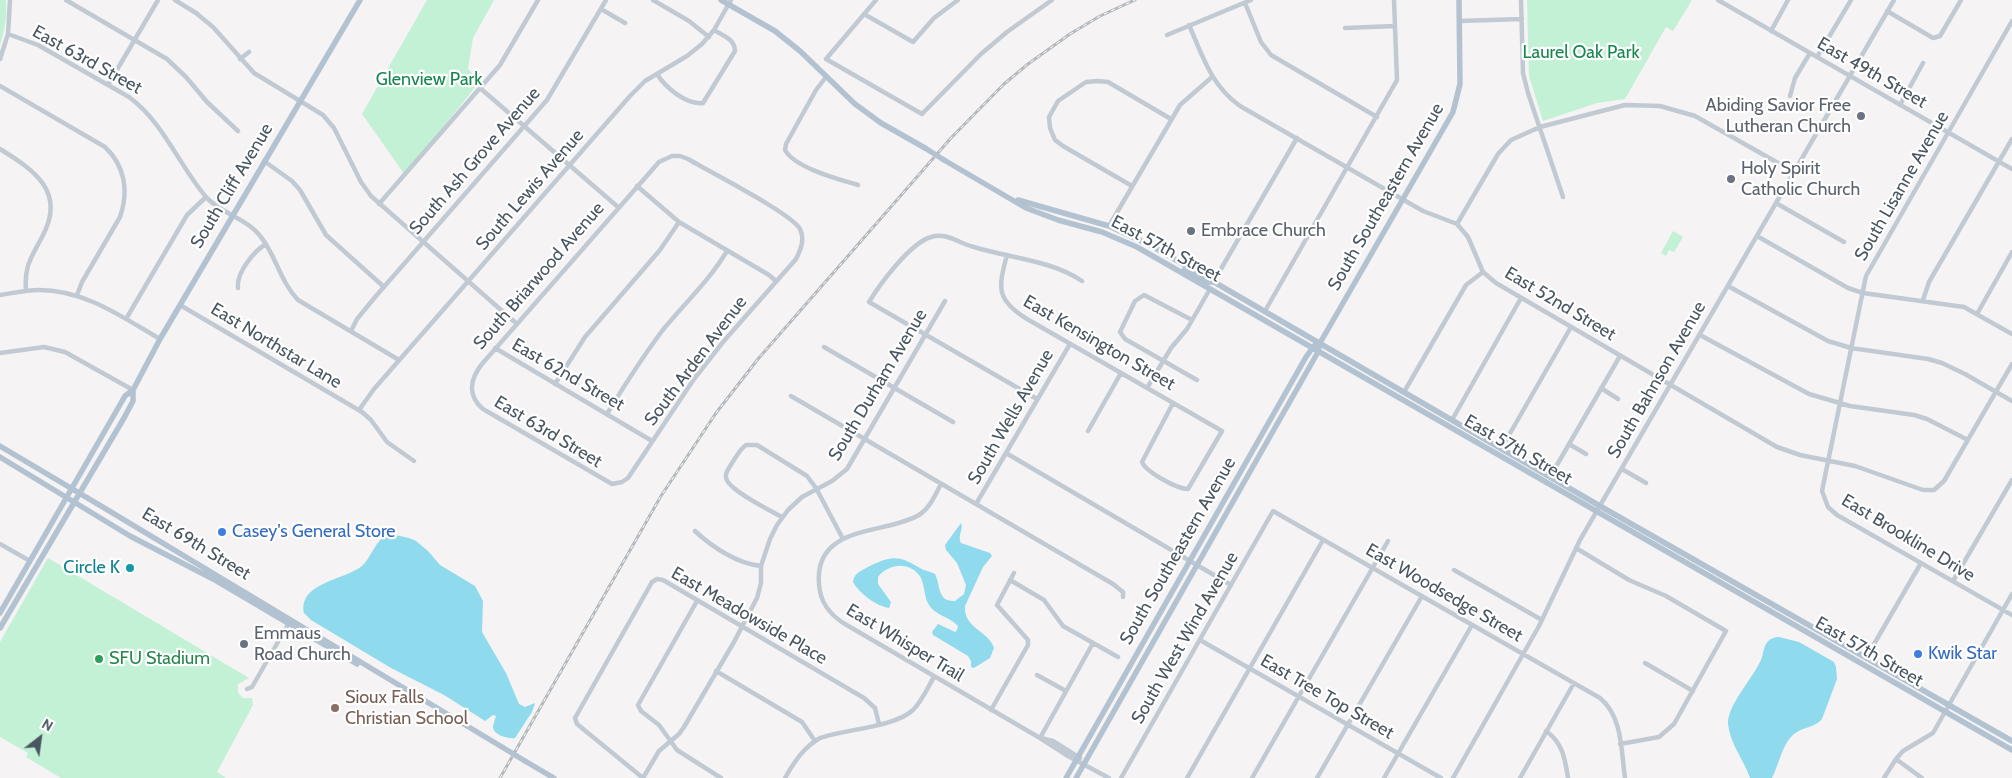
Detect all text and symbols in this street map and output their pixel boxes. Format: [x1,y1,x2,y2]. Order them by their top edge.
street label: East 63rd Street [28,21,146,99]
street label: East 49th Street [1813,33,1931,113]
park label: Laurel Oak Park [1523,42,1639,64]
park label: Glenview Park [376,69,482,91]
street label: South Ash Grove Avenue [405,83,545,239]
place label: Abiding Savior Free Lutheran Church [1706,95,1851,138]
street label: South Southeastern Avenue [1323,99,1449,295]
street label: South Lisanne Avenue [1850,107,1954,265]
marker: Abiding Savior Free Lutheran Church [1855,110,1867,122]
street label: South Cliff Avenue [186,120,278,252]
street label: South Lewis Avenue [472,125,588,255]
place label: Holy Spirit Catholic Church [1741,158,1860,200]
marker: Holy Spirit Catholic Church [1725,173,1737,185]
street label: South Briarwood Avenue [469,198,609,354]
street label: East 57th Street [1107,211,1225,287]
place label: Embrace Church [1201,220,1326,242]
marker: Embrace Church [1185,225,1197,237]
street label: East 52nd Street [1501,262,1619,346]
street label: East Kensington Street [1019,291,1179,395]
street label: South Arden Avenue [640,292,752,430]
street label: East Northstar Lane [207,298,345,394]
street label: South Bahnson Avenue [1603,298,1711,462]
street label: South Durham Avenue [824,305,932,465]
street label: East 62nd Street [508,334,628,416]
street label: South Wells Avenue [964,346,1058,488]
street label: East 63rd Street [490,391,606,473]
street label: East 57th Street [1460,410,1576,490]
street label: South Southeastern Avenue [1115,453,1241,649]
street label: East Brookline Drive [1837,490,1979,586]
street label: East 69th Street [138,503,254,585]
place label: Casey's General Store [232,521,396,543]
marker: Casey's General Store [216,526,228,538]
street label: East Woodsedge Street [1362,539,1526,647]
street label: South West Wind Avenue [1127,548,1243,728]
place label: Circle K [63,557,120,579]
marker: Circle K [124,562,136,574]
street label: East Meadowside Place [667,563,831,669]
street label: East Whisper Trail [842,599,968,687]
street label: East 57th Street [1811,612,1927,692]
place label: Emmaus Road Church [254,623,351,666]
marker: Emmaus Road Church [238,638,250,650]
place label: Kwik Star [1928,643,1997,665]
place label: SFU Stadium [109,648,210,670]
marker: Kwik Star [1912,648,1924,660]
street label: East Tree Top Street [1256,650,1398,744]
marker: SFU Stadium [93,653,105,665]
place label: Sioux Falls Christian School [345,687,468,730]
marker: Sioux Falls Christian School [329,702,341,714]
north arrow [15,713,65,763]
text: N [39,715,56,735]

